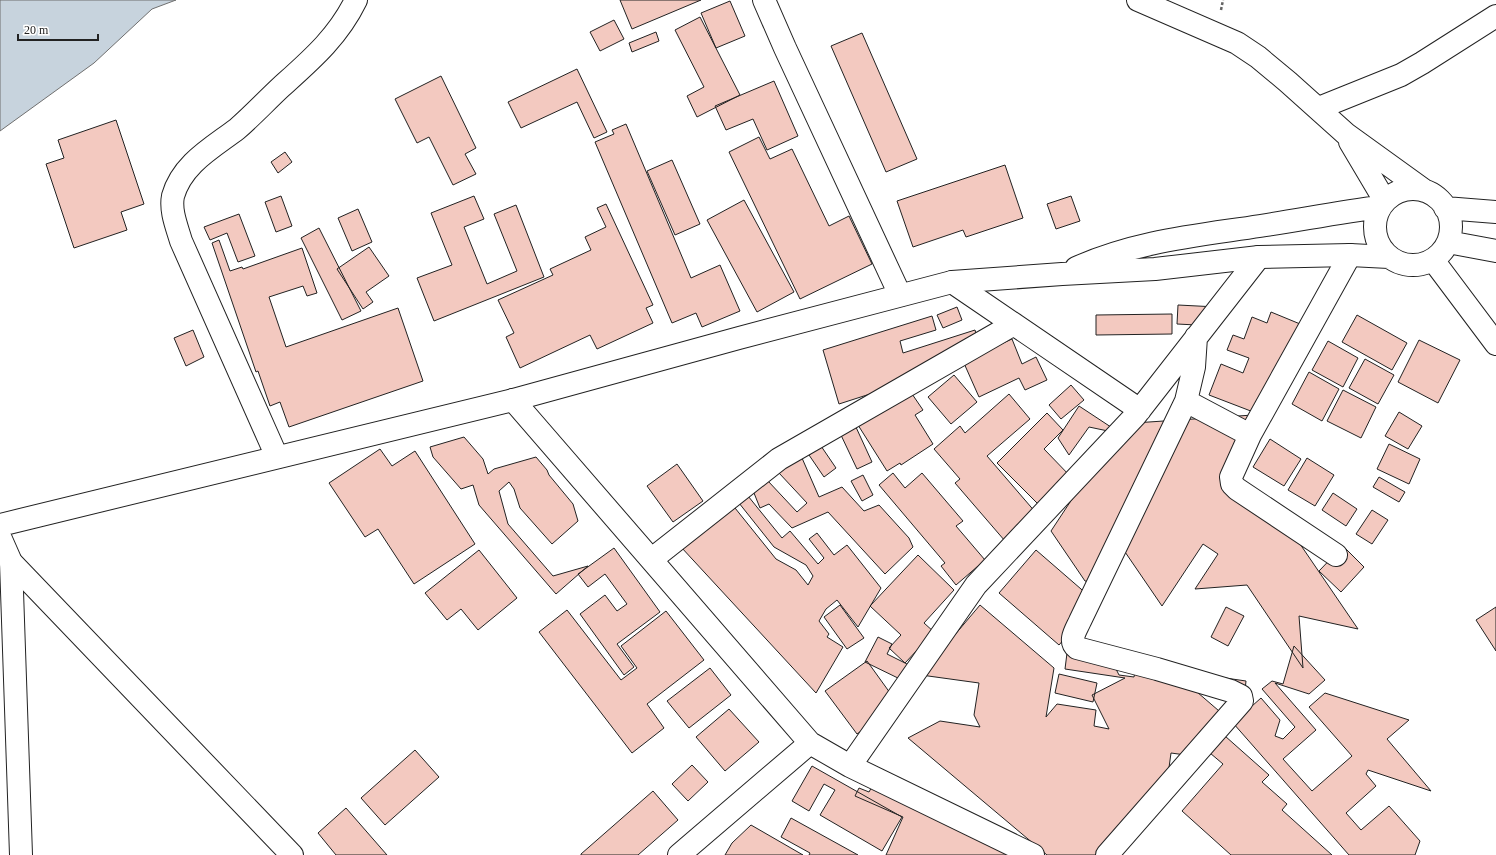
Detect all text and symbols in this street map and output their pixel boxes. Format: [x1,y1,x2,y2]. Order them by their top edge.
scale bar [18,16,98,42]
text: 20 m [24,23,49,37]

